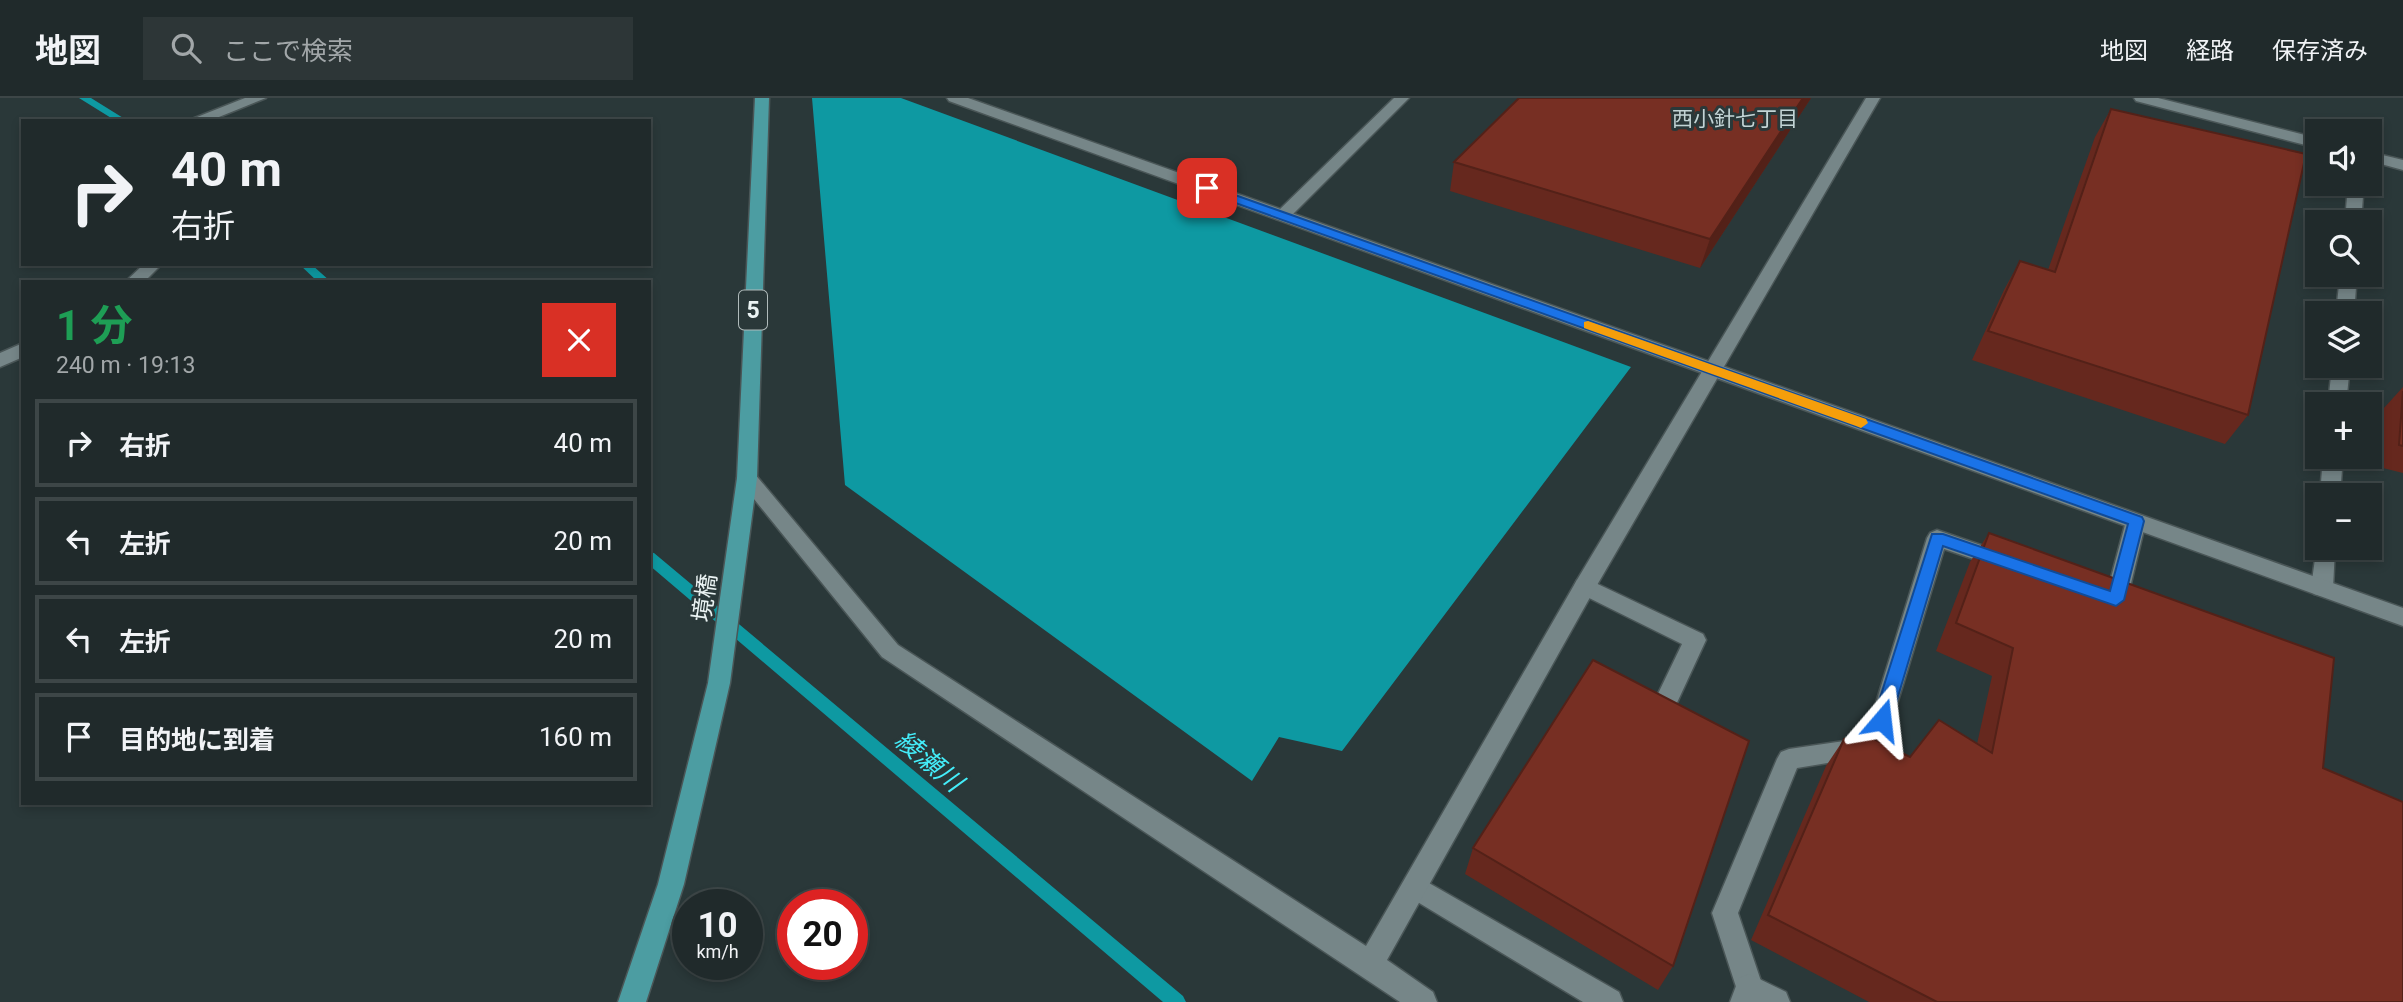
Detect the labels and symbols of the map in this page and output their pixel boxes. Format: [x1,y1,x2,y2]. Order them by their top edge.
district label: 西小針七丁目 [1672,107,1798,131]
pin [1177,158,1237,218]
road number: 5 [739,290,767,330]
street label: 境橋 [688,572,722,624]
position arrow [1845,683,1919,757]
water label: 綾瀬川 [889,724,971,799]
speed limit sign: 20 [777,889,868,980]

